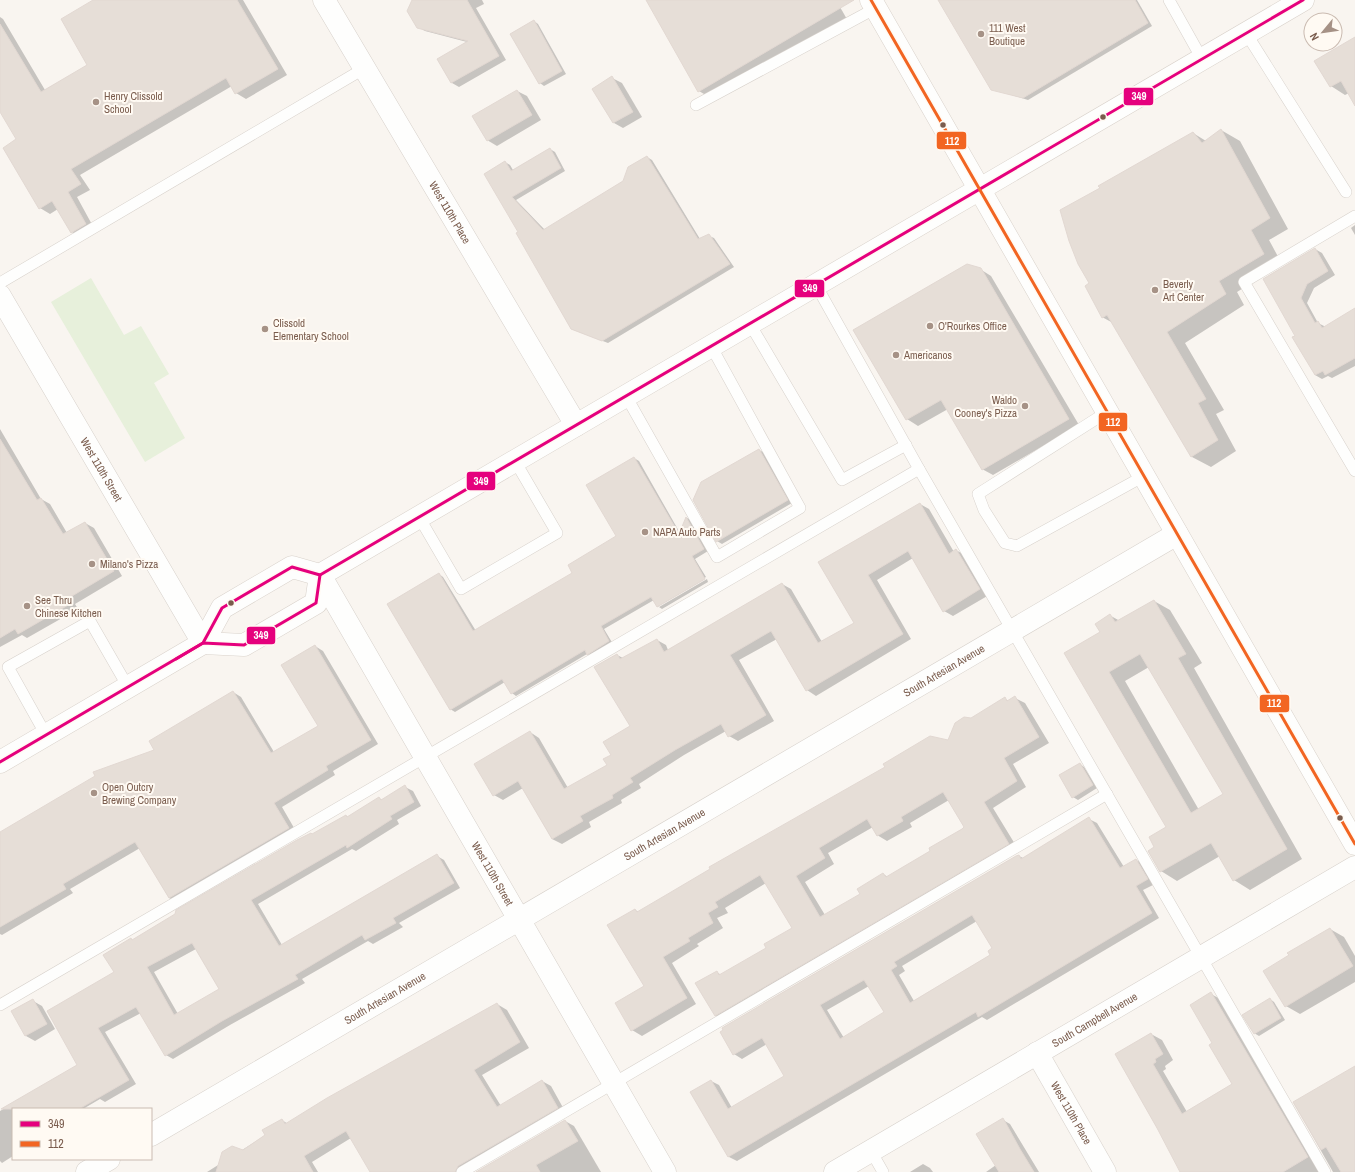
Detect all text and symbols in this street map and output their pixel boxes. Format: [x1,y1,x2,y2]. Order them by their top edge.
north arrow [1303,12,1343,52]
place label: 111 West Boutique [989,21,1026,48]
marker: 111 West Boutique [976,29,986,39]
text: N [1307,31,1322,43]
line badge: 349 [1123,87,1154,106]
place label: Henry Clissold School [104,89,163,116]
text: 349 [1131,89,1147,103]
marker: Henry Clissold School [91,97,101,107]
unlabelled marker [1098,112,1108,122]
unlabelled marker [938,120,948,130]
line badge: 112 [936,131,967,150]
text: 112 [945,134,959,148]
street label: West 110th Place [426,179,474,246]
place label: Beverly Art Center [1162,277,1204,304]
line badge: 349 [794,279,825,298]
text: 349 [802,281,818,295]
marker: Beverly Art Center [1150,285,1160,295]
place label: Clissold Elementary School [273,316,349,343]
place label: O'Rourkes Office [938,319,1007,333]
marker: O'Rourkes Office [925,321,935,331]
marker: Clissold Elementary School [260,324,270,334]
place label: Americanos [903,348,953,362]
marker: Americanos [891,350,901,360]
place label: Waldo Cooney's Pizza [955,393,1017,420]
marker: Waldo Cooney's Pizza [1020,401,1030,411]
line badge: 112 [1098,412,1128,432]
text: 112 [1106,415,1120,429]
street label: West 110th Street [77,435,126,504]
line badge: 349 [466,471,496,491]
text: 349 [473,474,489,488]
place label: NAPA Auto Parts [653,525,721,539]
marker: NAPA Auto Parts [640,527,650,537]
place label: Milano's Pizza [100,557,158,571]
marker: Milano's Pizza [87,559,97,569]
place label: See Thru Chinese Kitchen [35,593,102,620]
unlabelled marker [226,598,236,608]
marker: See Thru Chinese Kitchen [22,601,32,611]
line badge: 349 [246,626,276,645]
text: 349 [253,628,269,642]
street label: South Artesian Avenue [901,641,987,700]
line badge: 112 [1259,694,1290,713]
text: 112 [1267,696,1281,710]
place label: Open Outcry Brewing Company [102,780,177,807]
marker: Open Outcry Brewing Company [89,788,99,798]
street label: South Artesian Avenue [621,805,708,864]
unlabelled marker [1335,813,1345,823]
street label: West 110th Street [469,839,517,909]
street label: South Artesian Avenue [342,969,428,1027]
street label: South Campbell Avenue [1049,989,1140,1050]
street label: West 110th Place [1048,1079,1095,1147]
legend [12,1108,152,1160]
text: 349 [48,1116,64,1132]
text: 112 [48,1136,64,1152]

